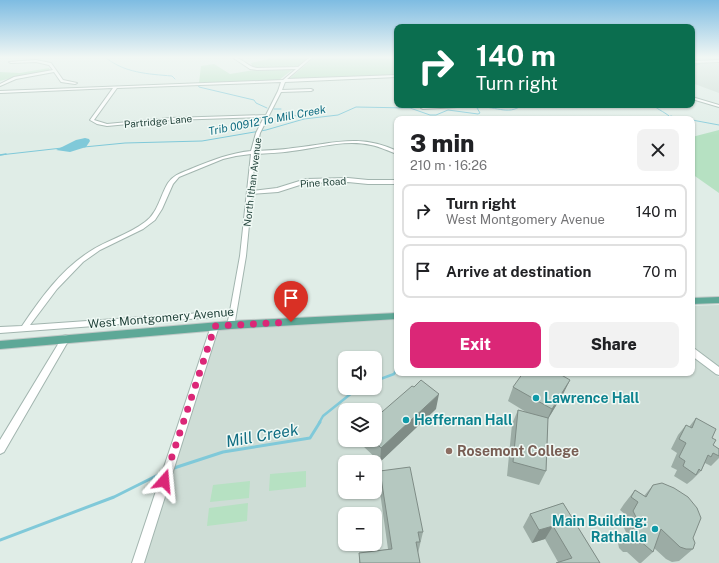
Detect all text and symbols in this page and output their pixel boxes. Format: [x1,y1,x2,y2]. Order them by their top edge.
text: 140 m [476,39,556,72]
icon: right [410,40,462,92]
text: Turn right [476,73,558,94]
water label: Trib 00912 To Mill Creek [207,103,327,137]
street label: Partridge Lane [123,112,193,130]
text: 3 min [410,129,474,157]
button: close [637,129,679,171]
street label: North Ithan Avenue [241,137,263,227]
text: 210 m · 16:26 [410,158,487,173]
street label: Pine Road [299,174,347,190]
text: Turn right [446,195,516,212]
icon: right [412,200,434,222]
text: 140 m [636,203,677,220]
text: West Montgomery Avenue [446,212,605,227]
icon: arrive [412,260,434,282]
text: Arrive at destination [446,263,591,280]
text: 70 m [642,263,677,280]
pin [274,281,308,322]
icon: arrive [280,287,302,309]
street label: West Montgomery Avenue [87,305,235,331]
button: Exit [410,322,541,368]
button: Share [549,322,679,368]
map controls [338,351,382,551]
button: sound [338,351,382,395]
place label: Lawrence Hall [544,390,640,406]
marker: Lawrence Hall [531,393,541,403]
button: layers [338,403,382,447]
place label: Heffernan Hall [414,412,513,428]
marker: Heffernan Hall [401,415,411,425]
water label: Mill Creek [224,420,300,451]
place label: Rosemont College [457,443,579,459]
marker: Rosemont College [444,446,454,456]
button: + [338,455,382,499]
position arrow [143,460,185,502]
button: − [338,507,382,551]
place label: Main Building: Rathalla [552,513,647,545]
marker: Main Building: Rathalla [650,524,660,534]

